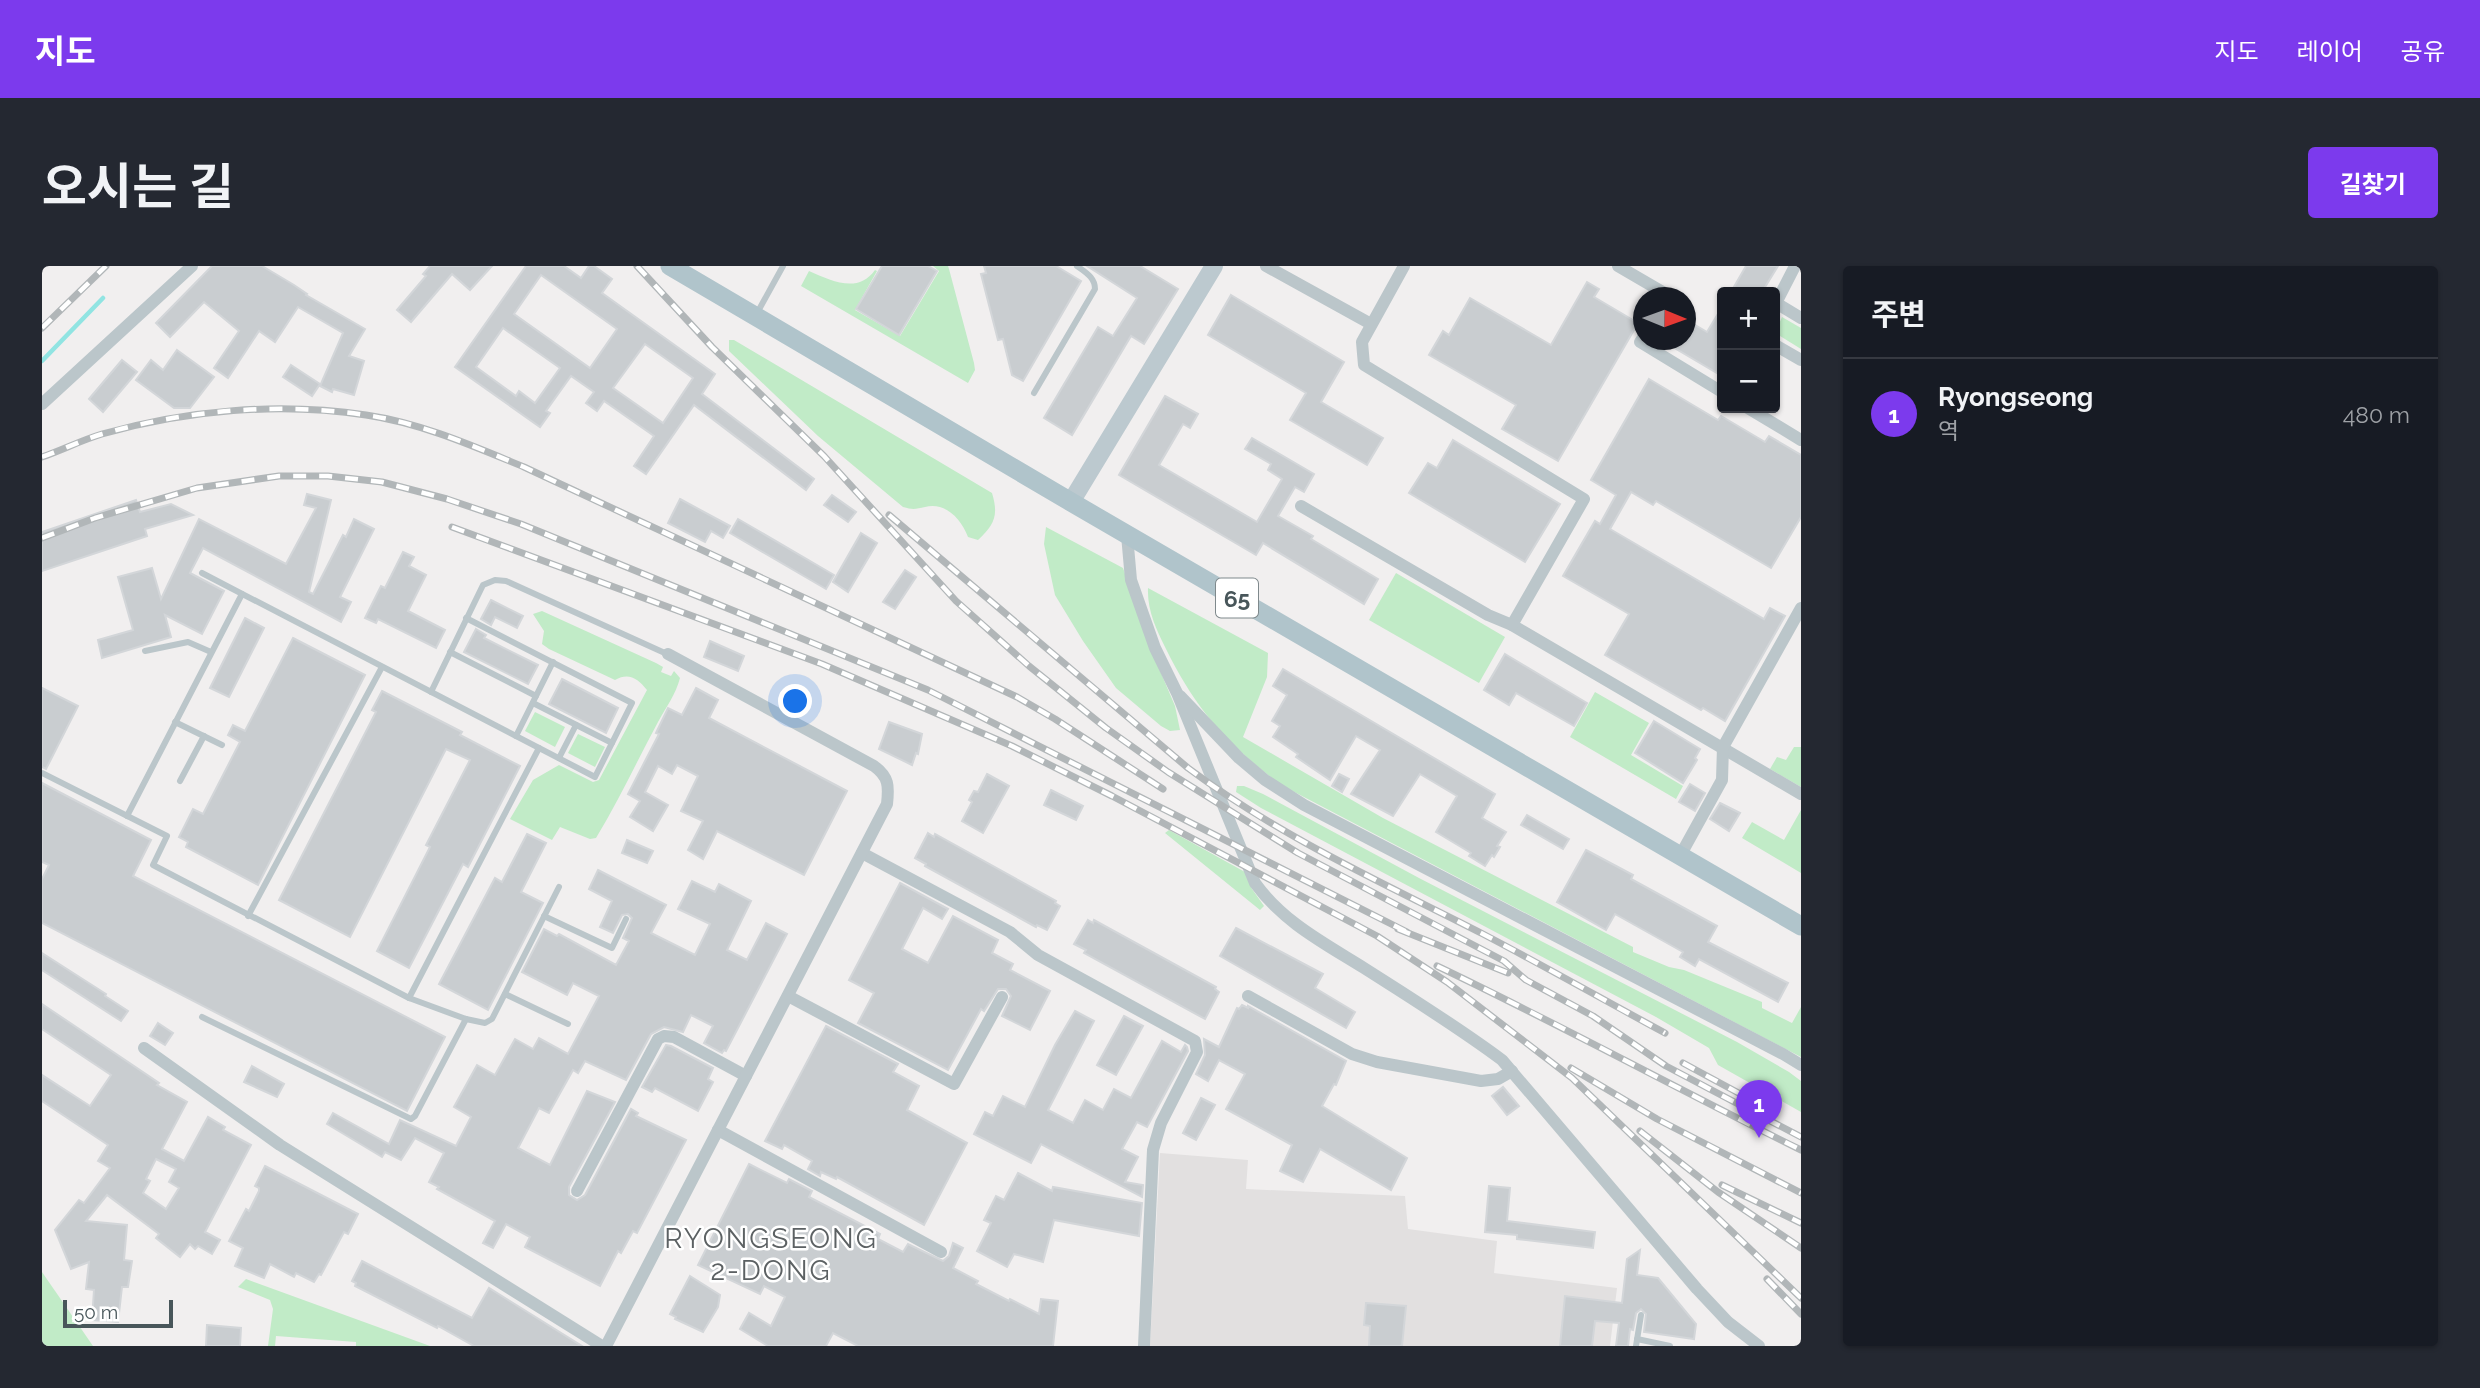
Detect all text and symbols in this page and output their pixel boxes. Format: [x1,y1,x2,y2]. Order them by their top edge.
text: 지도 [35,32,96,71]
text: 지도 [2214,37,2259,66]
text: 레이어 [2297,37,2363,66]
text: 공유 [2401,37,2445,66]
button: 길찾기 [2308,147,2438,218]
text: 오시는 길 [42,158,234,215]
north arrow [1633,287,1696,350]
map controls [1717,287,1780,413]
button: + [1717,287,1780,350]
text: 주변 [1871,297,1926,332]
button: − [1717,350,1780,413]
text: Ryongseong [1938,382,2093,412]
text: 1 [1888,401,1900,428]
text: 480 m [2343,401,2410,428]
text: 역 [1938,417,1959,444]
road number: 65 [1216,578,1258,618]
your location [778,684,812,718]
pin: 1 [1736,1080,1782,1138]
district label: RYONGSEONG 2-DONG [664,1222,878,1287]
scale bar [63,1297,173,1329]
text: 50 m [74,1301,118,1323]

